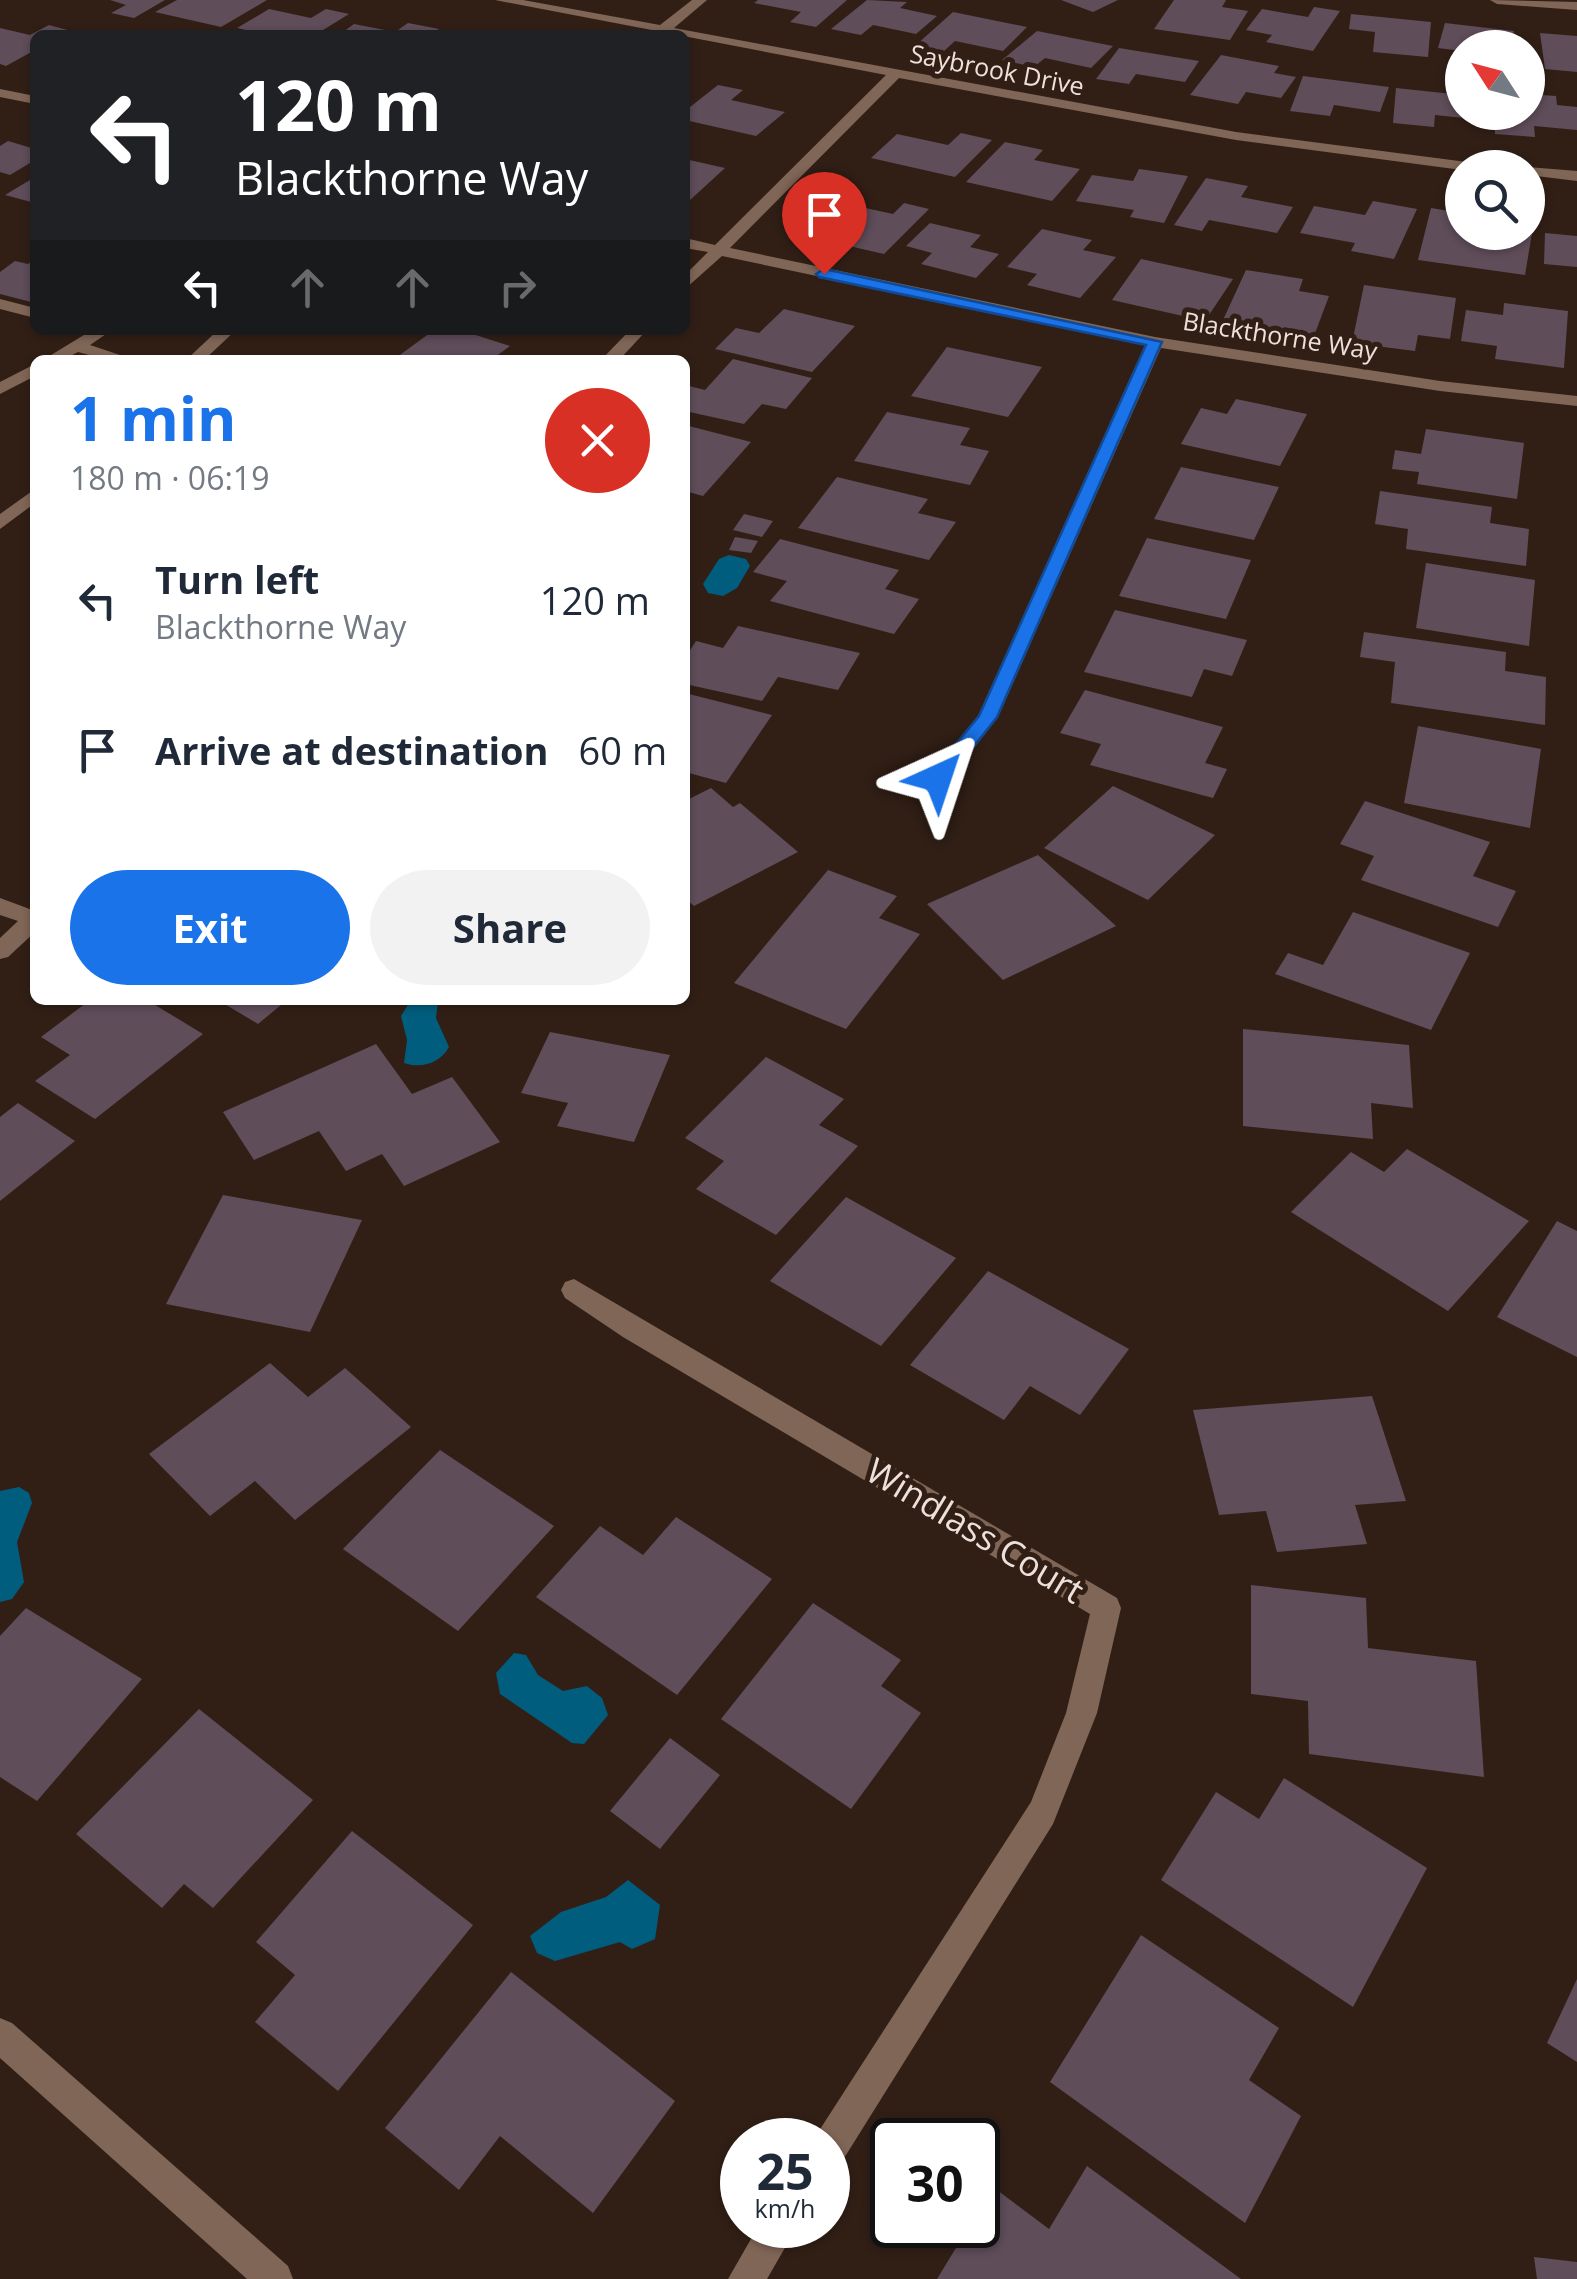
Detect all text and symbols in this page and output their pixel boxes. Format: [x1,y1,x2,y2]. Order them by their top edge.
north arrow [1445,30,1545,130]
map controls [1445,30,1545,250]
street label: Saybrook Drive [907,35,1087,103]
text: 120 m [235,56,442,152]
icon: left [70,70,200,200]
text: Blackthorne Way [235,147,588,208]
button: search [1445,150,1545,250]
pin [782,172,867,275]
icon: arrive [797,187,852,242]
icon: left [175,260,230,315]
icon: ahead [280,260,335,315]
icon: ahead [385,260,440,315]
icon: right [490,260,545,315]
street label: Blackthorne Way [1181,303,1380,367]
text: 1 min [70,377,237,459]
button: close [545,388,650,493]
text: 180 m · 06:19 [70,456,269,499]
text: Turn left [155,553,319,605]
icon: left [70,573,125,628]
text: 120 m [540,574,650,626]
text: Blackthorne Way [155,605,406,648]
icon: arrive [70,723,125,778]
text: Arrive at destination [155,724,549,776]
text: 60 m [579,724,667,776]
position arrow [886,726,990,830]
button: Exit [70,870,350,985]
button: Share [370,870,650,985]
street label: Windlass Court [858,1446,1093,1613]
speed limit sign: 30 [870,2118,1000,2248]
text: 25 [756,2137,814,2205]
text: km/h [755,2191,815,2225]

